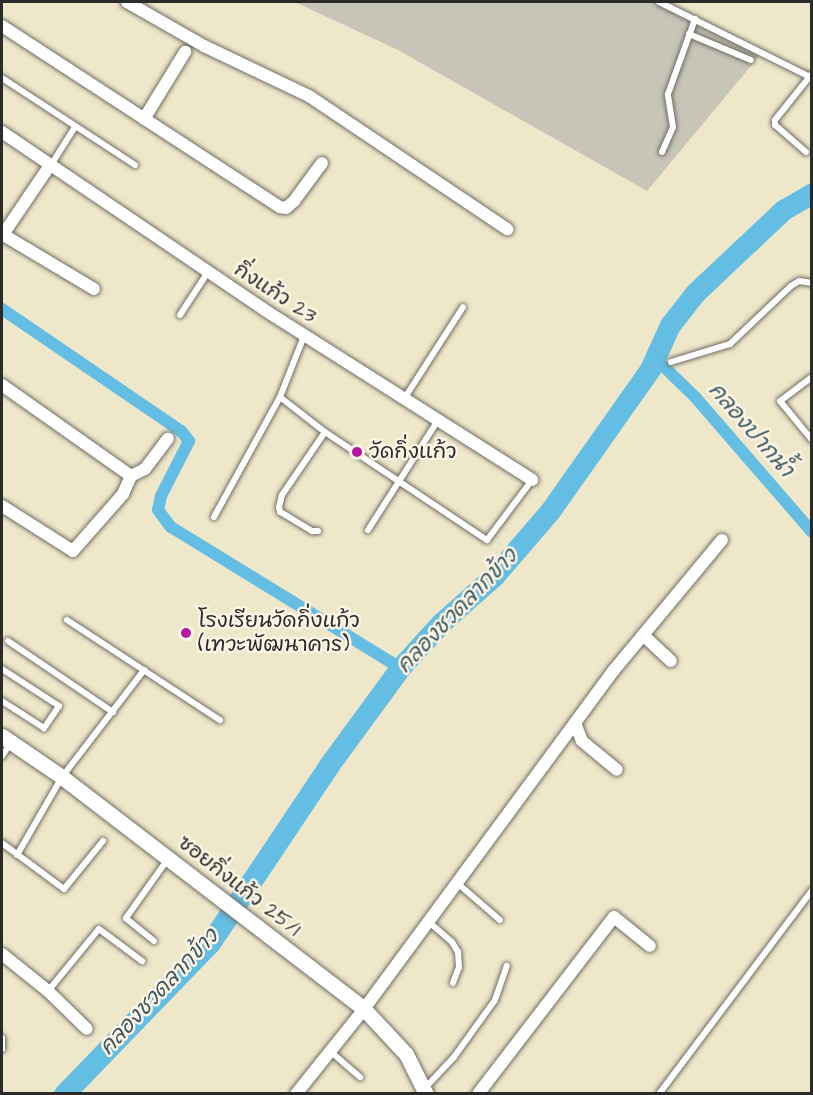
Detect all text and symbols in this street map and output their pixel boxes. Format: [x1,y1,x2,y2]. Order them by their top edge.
street label: กิ่งแก้ว 23 [229,257,321,329]
water label: คลองปากน้ำ [703,377,799,483]
place label: วัดกิ่งแก้ว [369,439,456,465]
marker: วัดกิ่งแก้ว [350,445,364,459]
water label: คลองชวดลากข้าว [391,543,523,679]
place label: โรงเรียนวัดกิ่งแก้ว (เทวะพัฒนาคาร) [198,608,360,658]
marker: โรงเรียนวัดกิ่งแก้ว (เทวะพัฒนาคาร) [179,626,193,640]
street label: ซอยกิ่งแก้ว 25/1 [173,830,305,942]
water label: คลองชวดลากข้าว [94,924,224,1060]

